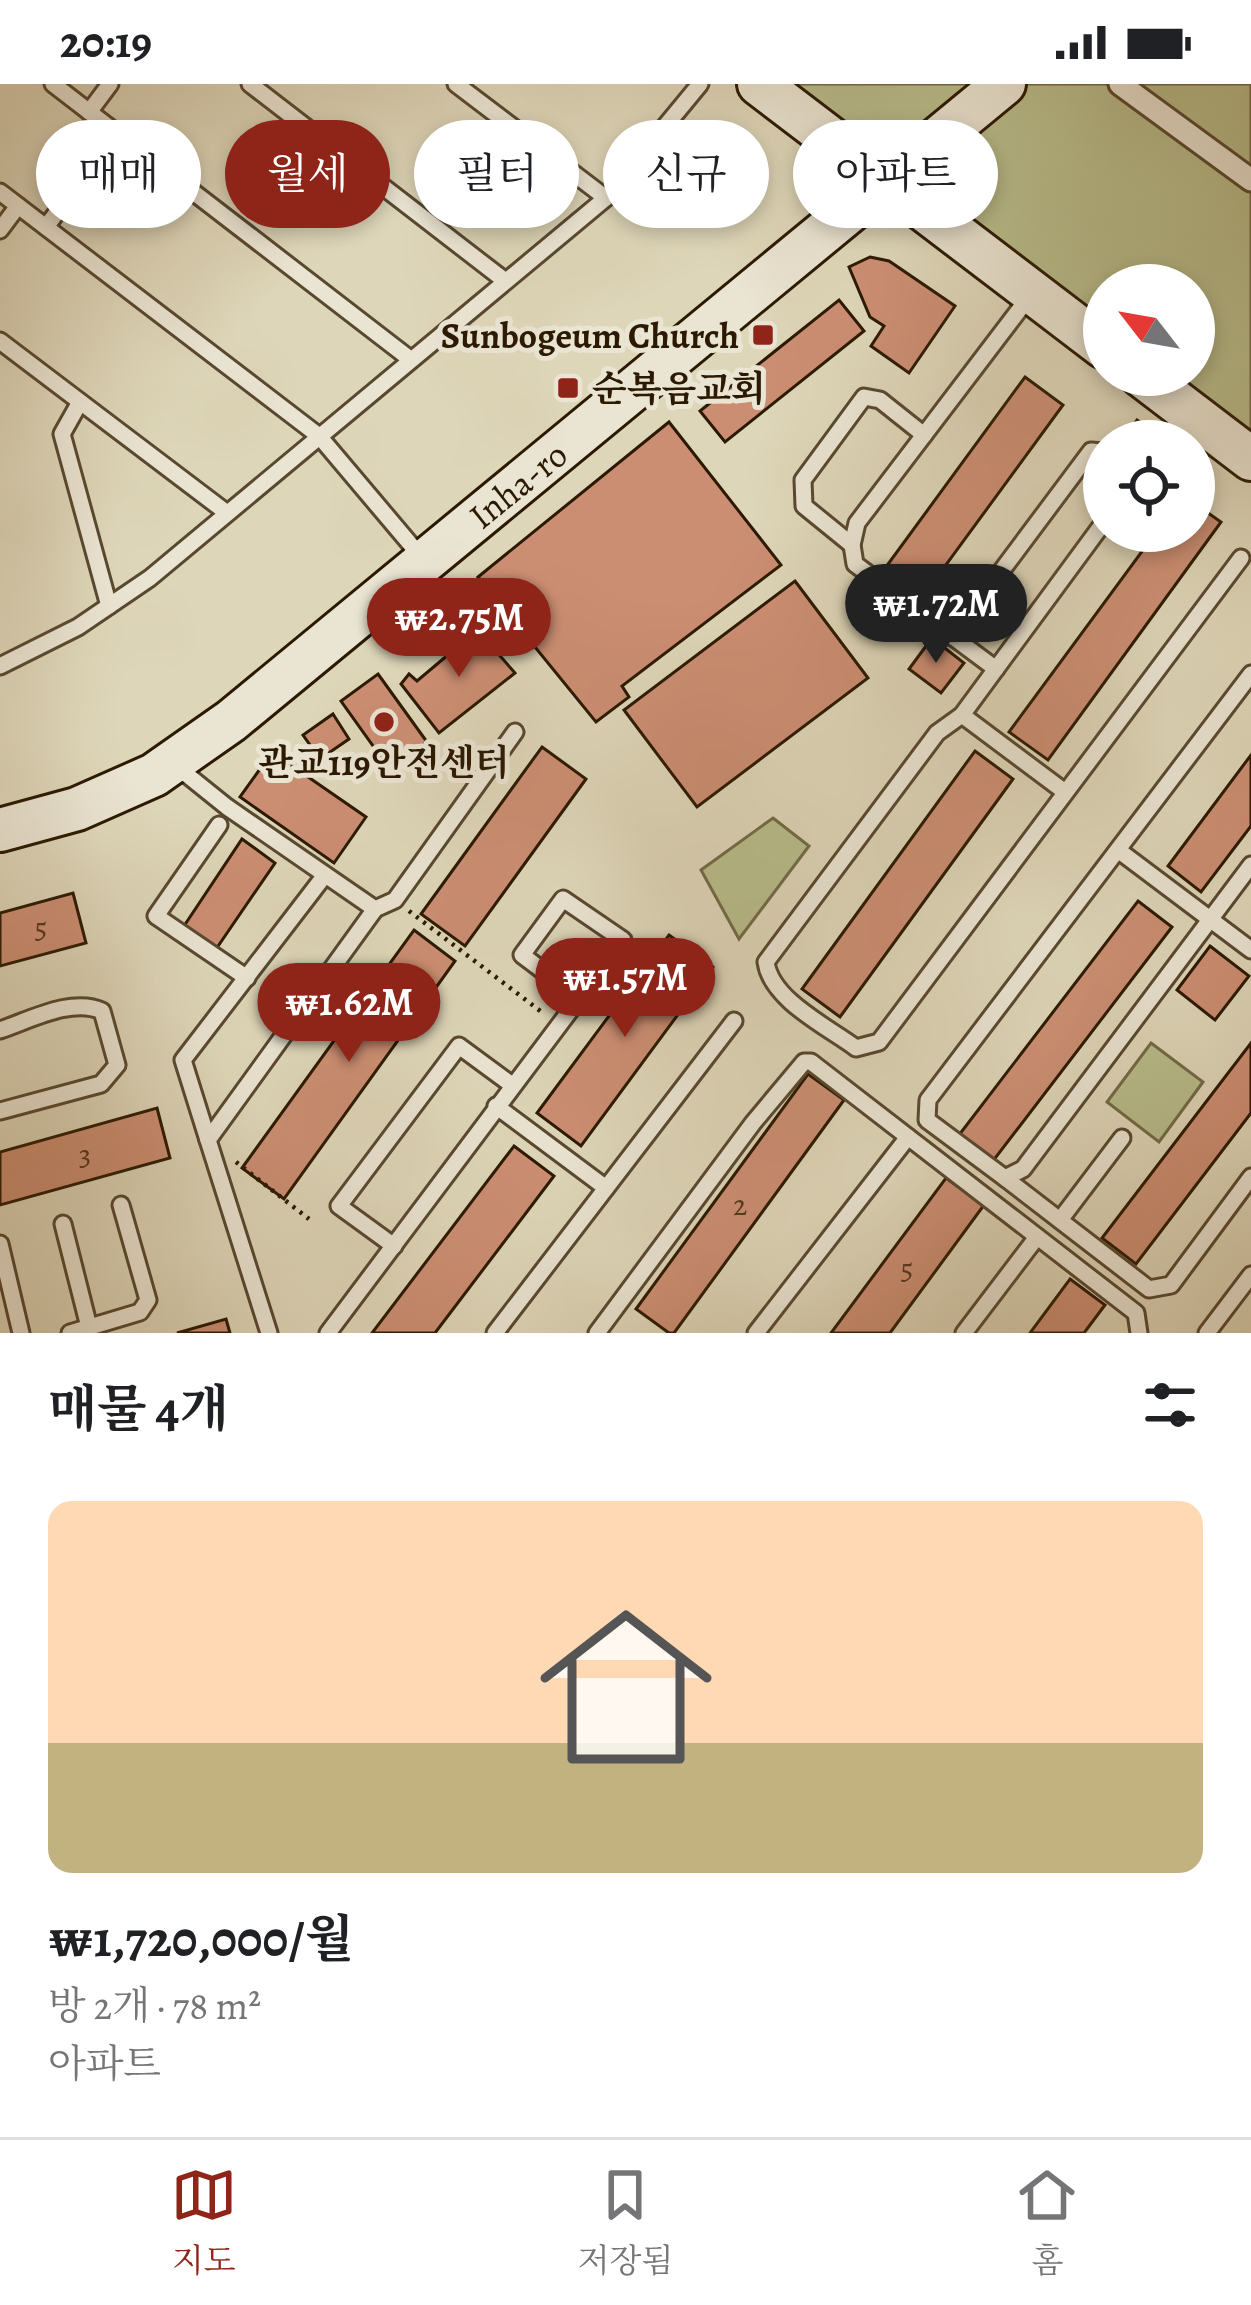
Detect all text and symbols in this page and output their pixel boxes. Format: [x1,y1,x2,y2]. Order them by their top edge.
text: 20:19 [60,11,152,73]
chip: 매매 [36,120,201,228]
chip: 월세 [225,120,390,228]
chip: 필터 [414,120,579,228]
chip: 신규 [603,120,769,228]
chip: 아파트 [793,120,998,228]
north arrow [1083,264,1215,396]
map controls [1083,264,1215,552]
place label: Sunbogeum Church [441,311,739,360]
marker: Sunbogeum Church [750,322,776,348]
place label: 순복음교회 [592,364,766,413]
marker: 순복음교회 [555,375,581,401]
button: locate [1083,420,1215,552]
street label: Inha-ro [459,430,577,540]
pin: ₩1.72M [838,564,1034,666]
text: ₩1.72M [872,576,1000,629]
pin: ₩2.75M [361,578,557,680]
text: ₩2.75M [394,590,524,643]
marker: 관교119안전센터 [371,709,397,735]
place label: 관교119안전센터 [258,738,510,787]
house number: 5 [35,908,47,948]
pin: ₩1.57M [527,938,723,1040]
text: ₩1.57M [562,950,688,1003]
pin: ₩1.62M [251,963,447,1065]
text: ₩1.62M [284,975,414,1028]
house number: 3 [79,1135,91,1175]
house number: 2 [733,1185,747,1225]
house number: 5 [901,1249,913,1289]
icon: filters [1137,1372,1203,1438]
text: 매물 4개 [48,1374,229,1444]
icon: home [518,1579,734,1795]
text: ₩1,720,000/월 [48,1904,354,1974]
text: 방 2개 · 78 m² [48,1979,261,2032]
text: 아파트 [48,2037,161,2090]
tab: 지도 [171,2162,237,2283]
tab: 저장됨 [578,2162,673,2283]
tab: 홈 [1014,2162,1080,2283]

